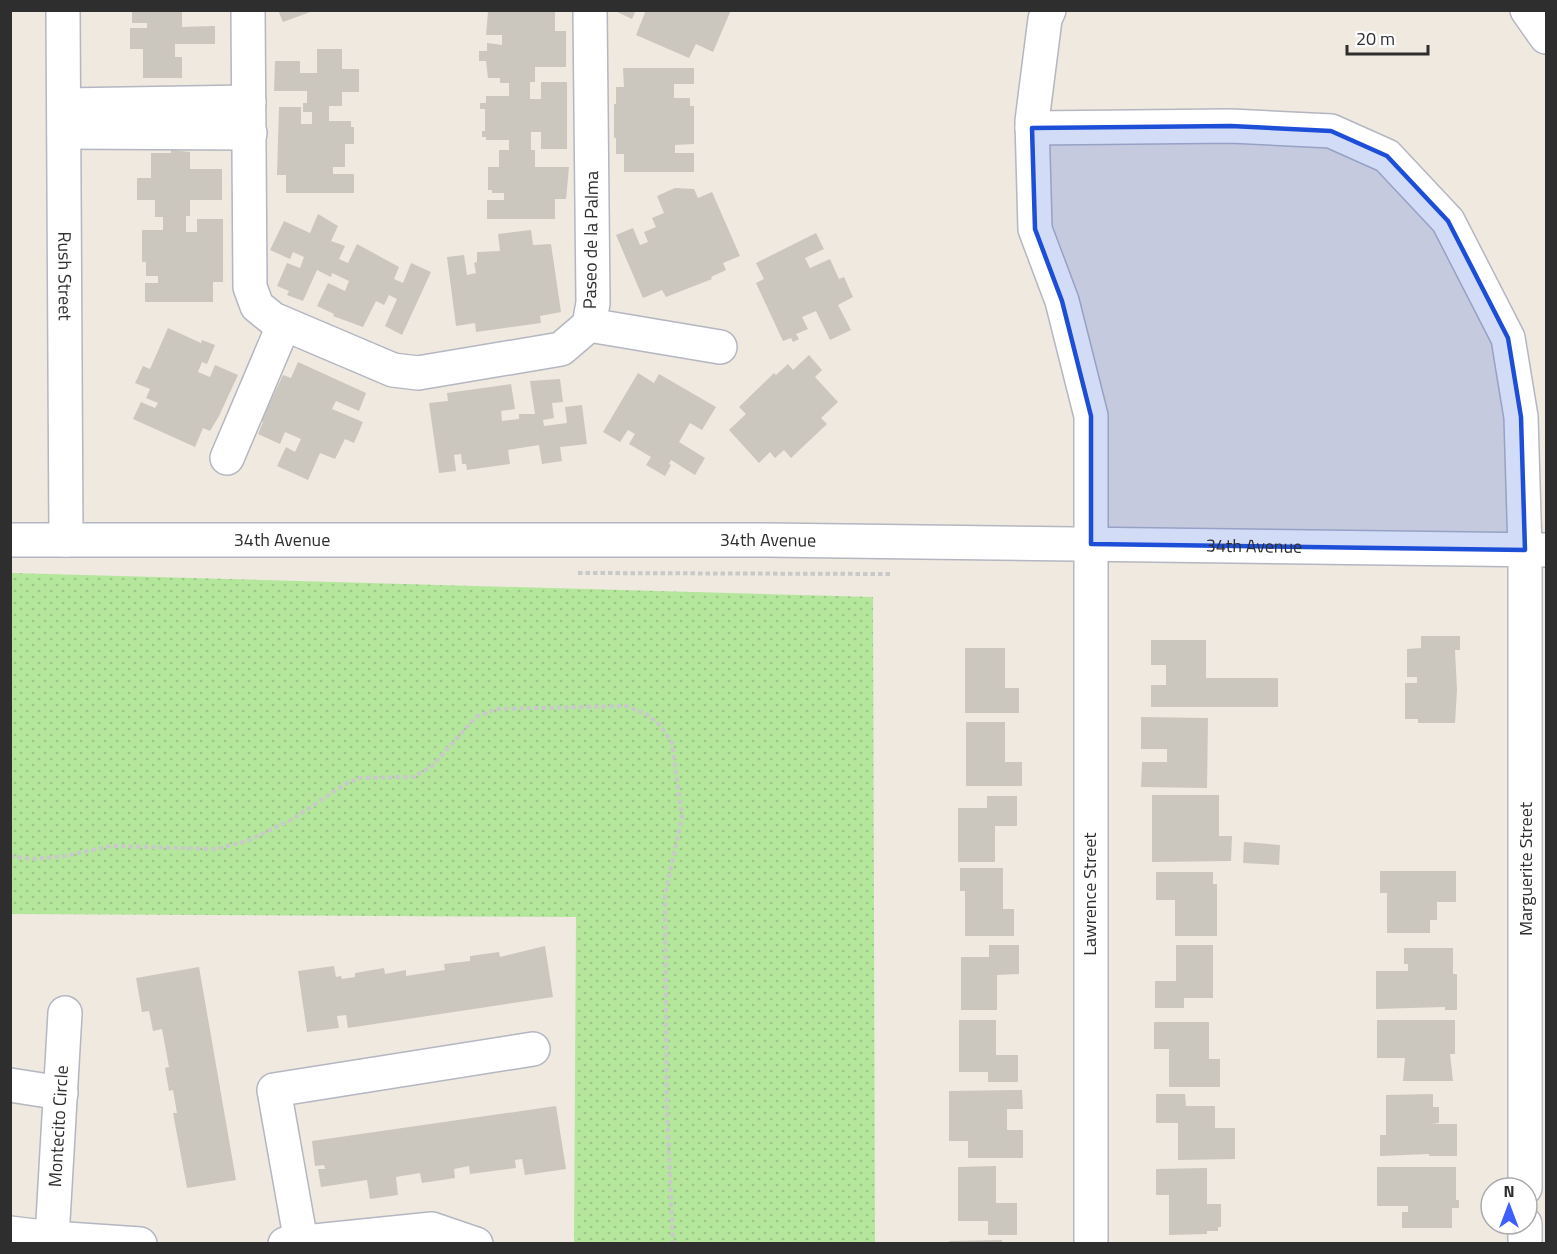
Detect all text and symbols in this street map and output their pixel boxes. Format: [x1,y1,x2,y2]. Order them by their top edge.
scale bar [1347,18,1428,56]
text: 20 m [1356,25,1395,52]
street label: Paseo de la Palma [576,171,605,309]
street label: Rush Street [51,231,79,321]
street label: 34th Avenue [234,526,330,553]
street label: 34th Avenue [720,526,816,554]
street label: 34th Avenue [1206,532,1302,560]
street label: Marguerite Street [1512,801,1539,936]
street label: Lawrence Street [1076,832,1103,956]
street label: Montecito Circle [41,1064,75,1188]
north arrow [1479,1176,1539,1236]
text: N [1503,1179,1515,1203]

